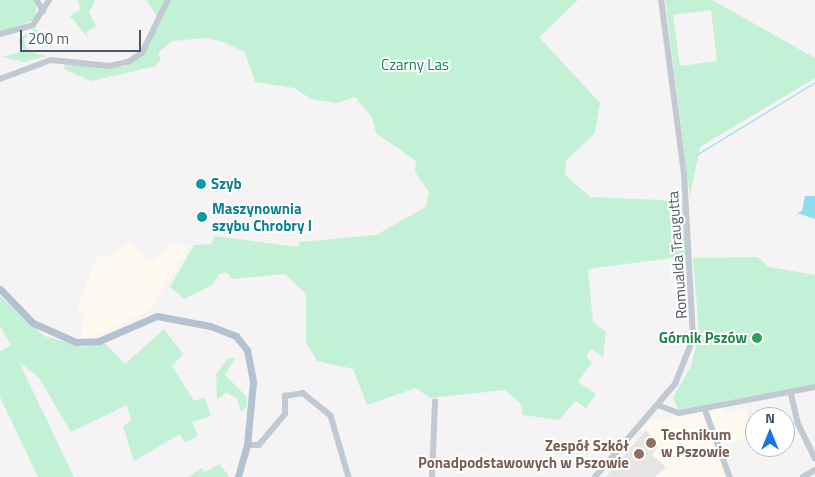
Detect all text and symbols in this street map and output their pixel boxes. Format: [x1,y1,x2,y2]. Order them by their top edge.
scale bar [22,20,144,52]
text: 200 m [28,27,69,50]
park label: Czarny Las [381,56,449,74]
place label: Szyb [211,175,242,193]
marker: Szyb [195,178,207,190]
street label: Romualda Traugutta [664,190,690,320]
place label: Maszynownia szybu Chrobry I [212,199,312,234]
marker: Maszynownia szybu Chrobry I [196,211,208,223]
place label: Górnik Pszów [659,329,747,347]
marker: Górnik Pszów [751,332,763,344]
north arrow [745,407,795,457]
text: N [765,407,775,428]
place label: Technikum w Pszowie [661,425,731,460]
place label: Zespół Szkół Ponadpodstawowych w Pszowie [418,436,629,471]
marker: Technikum w Pszowie [645,437,657,449]
marker: Zespół Szkół Ponadpodstawowych w Pszowie [633,448,645,460]

